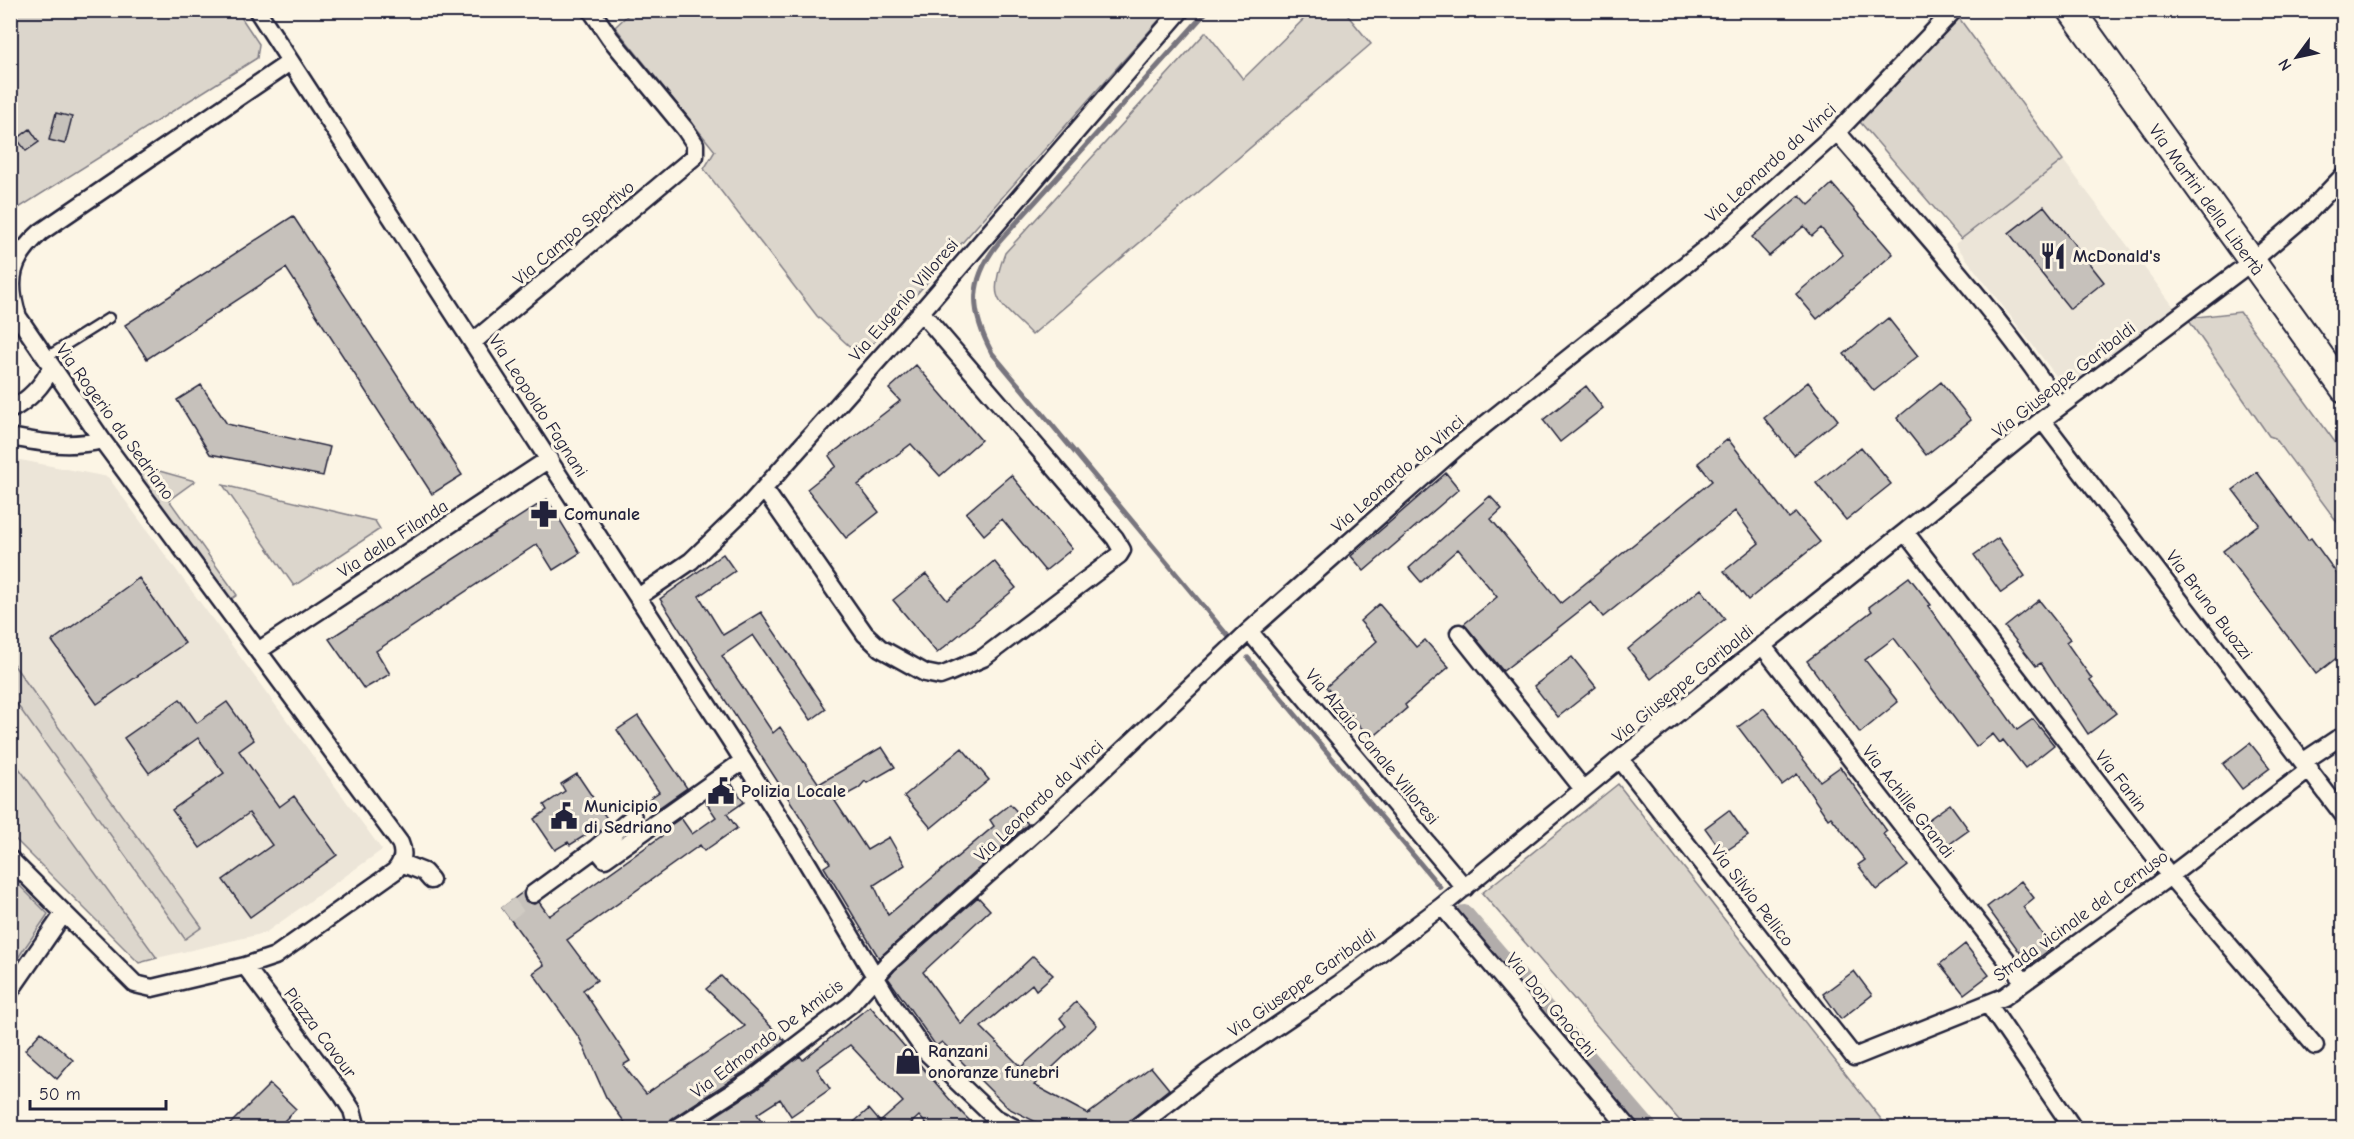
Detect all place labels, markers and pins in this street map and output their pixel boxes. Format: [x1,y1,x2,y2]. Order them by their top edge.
restaurant icon: McDonald's [2038,241,2068,271]
place label: McDonald's [2073,246,2161,267]
pharmacy icon: Comunale [529,499,559,529]
place label: Comunale [564,504,640,525]
public building icon: Polizia Locale [706,776,736,806]
place label: Polizia Locale [741,781,846,802]
place label: Municipio di Sedriano [584,796,672,838]
public building icon: Municipio di Sedriano [549,801,579,831]
place label: Ranzani onoranze funebri [928,1041,1059,1083]
shop icon: Ranzani onoranze funebri [893,1046,923,1076]

